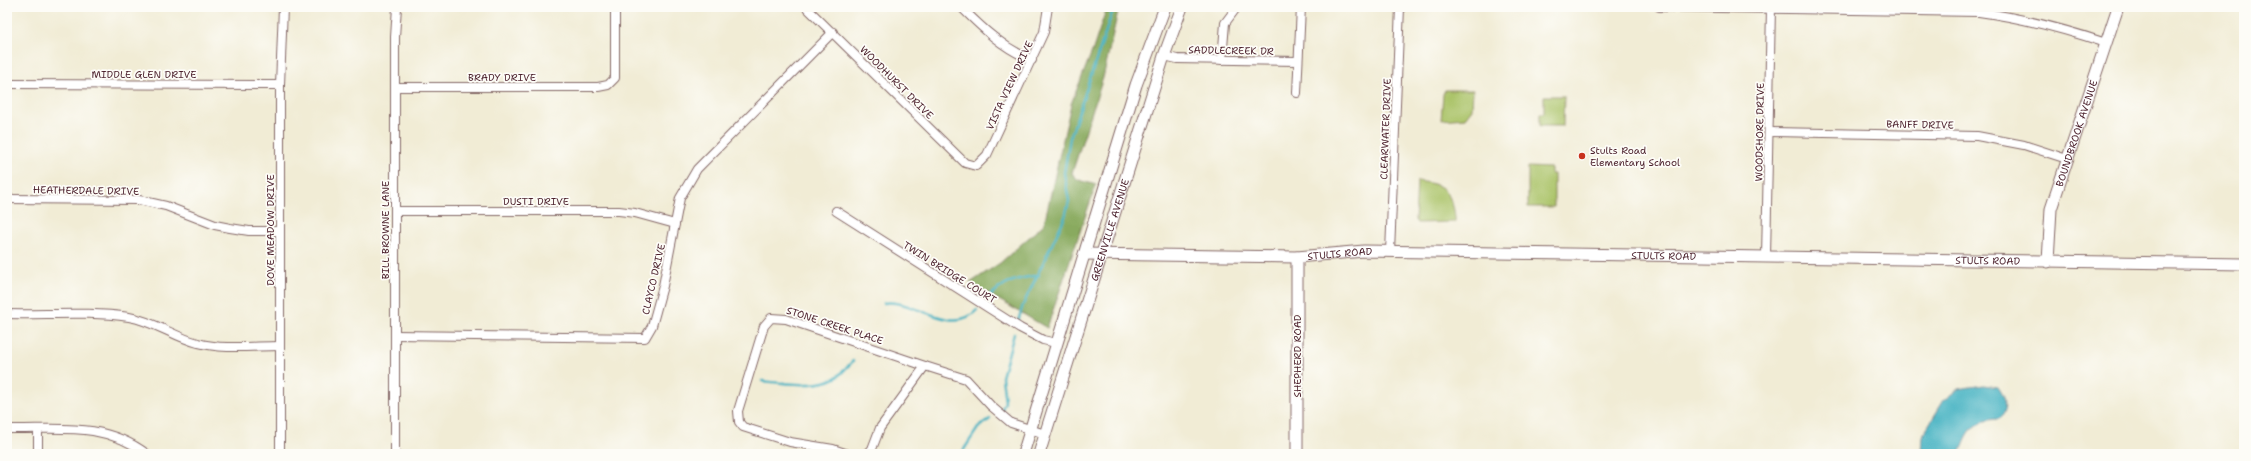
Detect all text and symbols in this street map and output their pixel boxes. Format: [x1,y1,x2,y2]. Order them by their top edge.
street label: VISTA VIEW DRIVE [983,39,1036,132]
street label: WOODHURST DRIVE [857,43,936,122]
street label: SADDLECREEK DR [1188,43,1274,58]
street label: MIDDLE GLEN DRIVE [91,68,197,81]
street label: BRADY DRIVE [468,71,536,84]
street label: CLEARWATER DRIVE [1377,78,1394,180]
street label: BOUNDBROOK AVENUE [2053,78,2100,188]
street label: WOODSHORE DRIVE [1752,82,1767,182]
street label: BANFF DRIVE [1886,117,1954,132]
place label: Stults Road Elementary School [1590,144,1680,169]
marker: Stults Road Elementary School [1577,151,1587,161]
street label: DOVE MEADOW DRIVE [264,174,277,286]
street label: GREENVILLE AVENUE [1088,177,1132,283]
street label: BILL BROWNE LANE [379,181,392,279]
street label: HEATHERDALE DRIVE [33,183,139,198]
street label: DUSTI DRIVE [503,195,569,208]
street label: TWIN BRIDGE COURT [901,238,999,306]
street label: CLAYCO DRIVE [639,242,668,316]
street label: STULTS ROAD [1307,245,1373,263]
street label: STULTS ROAD [1631,249,1697,263]
street label: STULTS ROAD [1955,254,2021,268]
street label: STONE CREEK PLACE [785,304,885,347]
street label: SHEPHERD ROAD [1291,314,1304,397]

